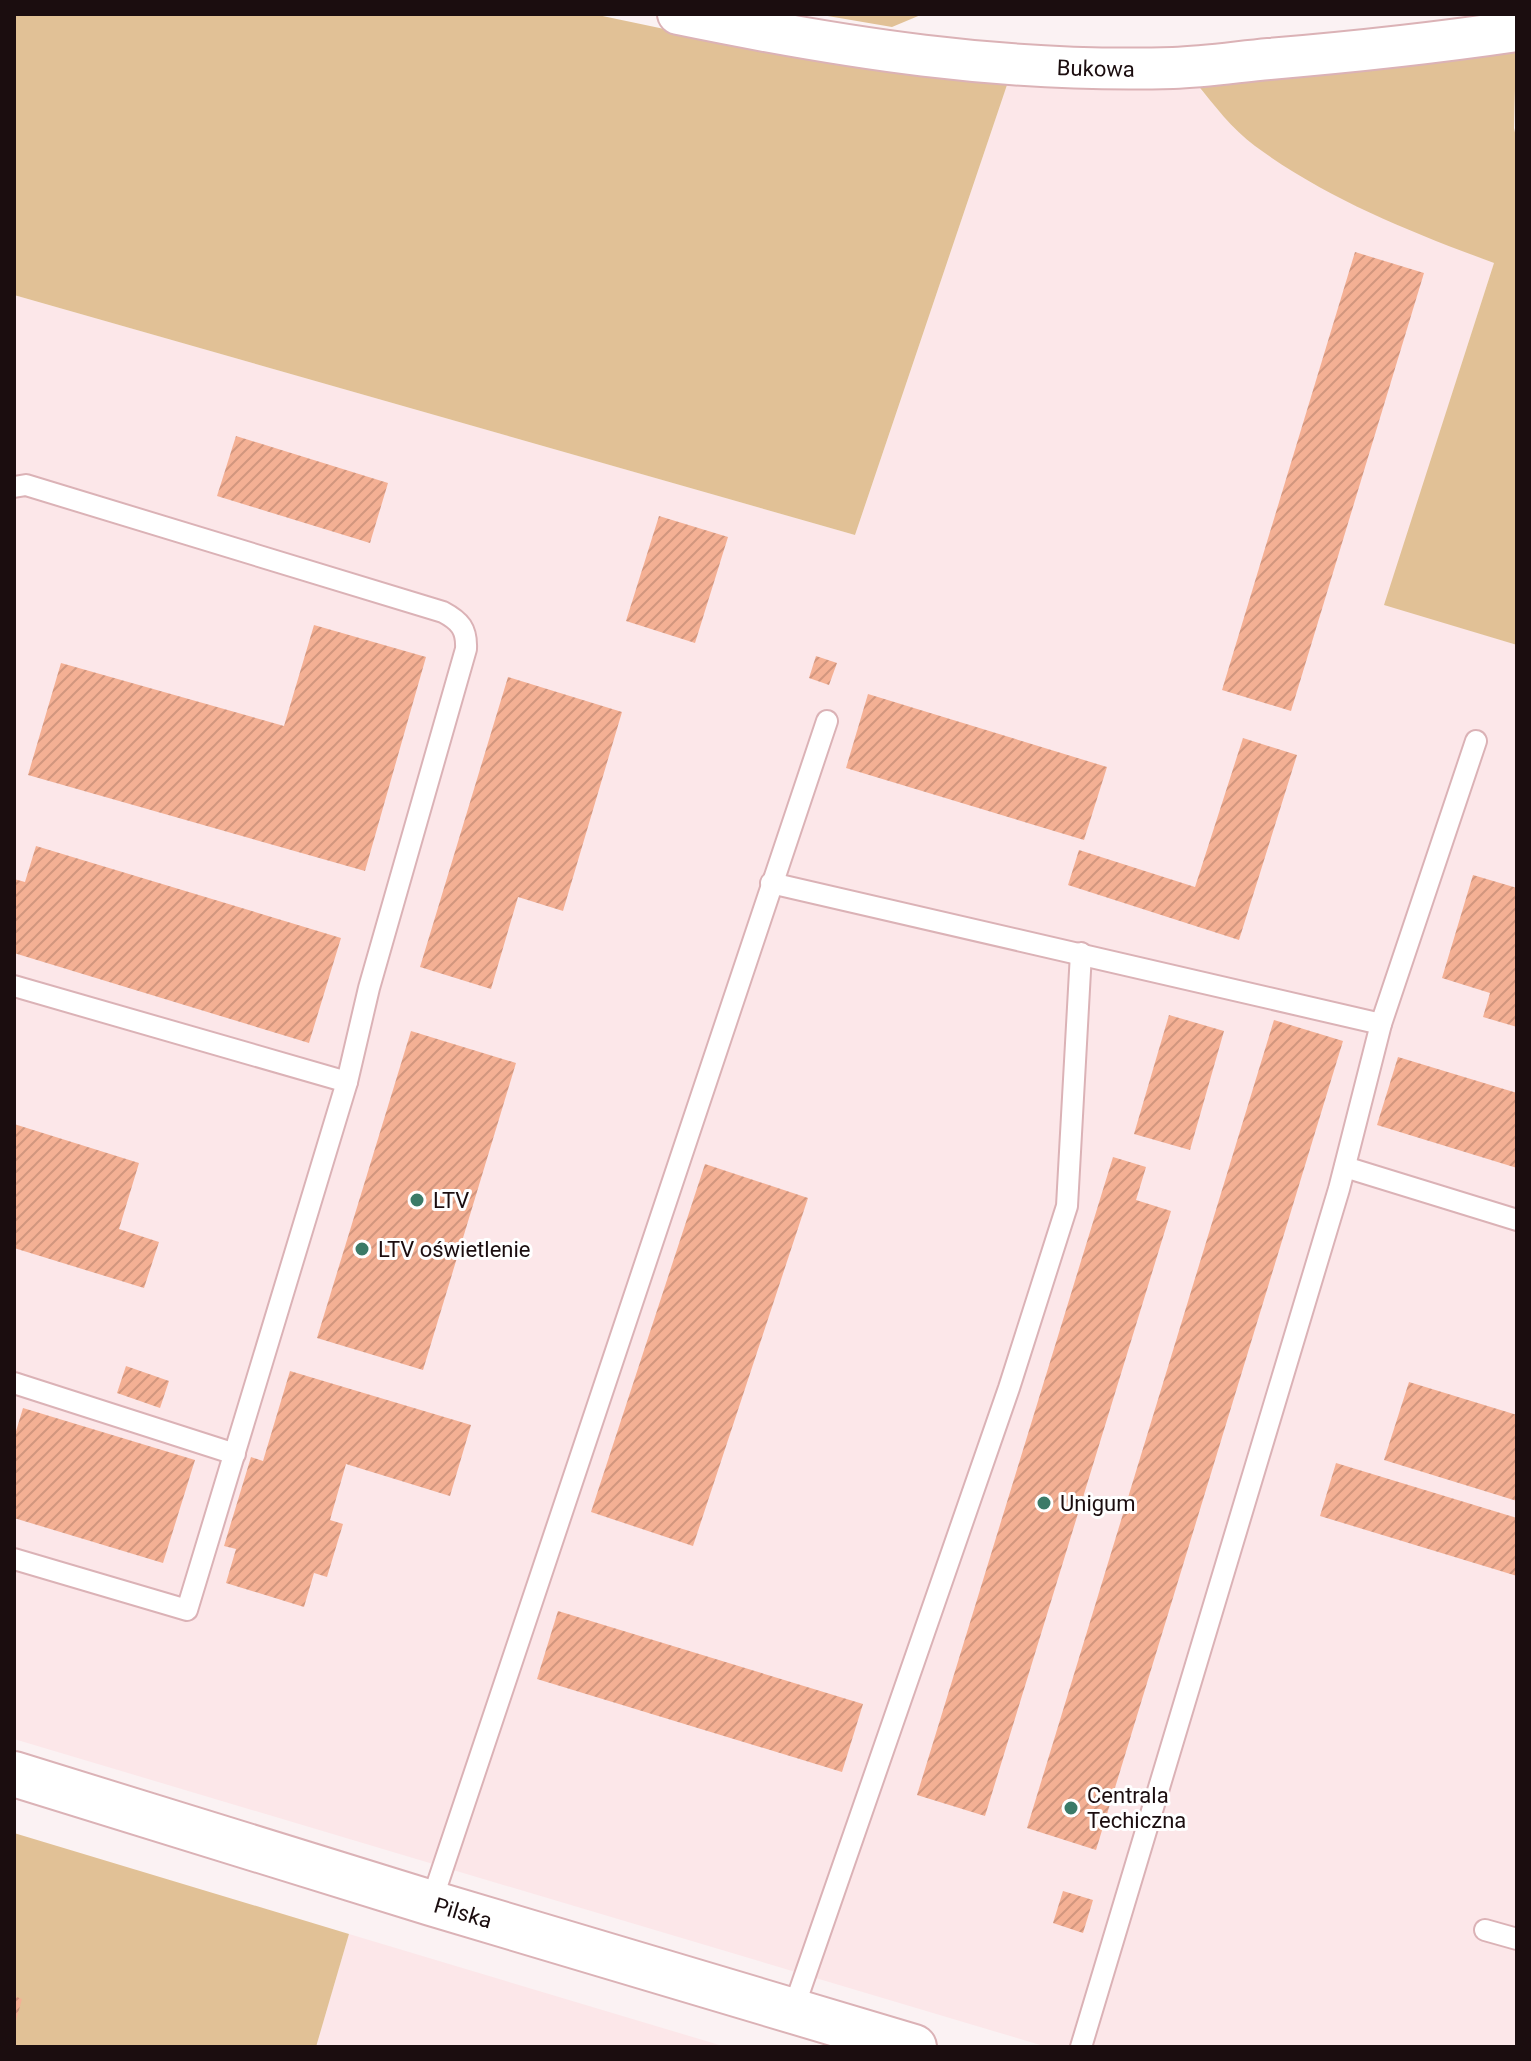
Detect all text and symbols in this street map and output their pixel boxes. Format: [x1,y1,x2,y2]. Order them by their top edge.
street label: Bukowa [1056,54,1135,81]
place label: LTV [433,1188,469,1213]
marker: LTV [408,1191,426,1209]
place label: LTV oświetlenie [378,1237,531,1262]
marker: LTV oświetlenie [353,1240,371,1258]
place label: Unigum [1060,1491,1136,1516]
marker: Unigum [1035,1494,1053,1512]
place label: Centrala Techiczna [1087,1783,1186,1833]
marker: Centrala Techiczna [1062,1799,1080,1817]
street label: Pilska [431,1892,495,1933]

